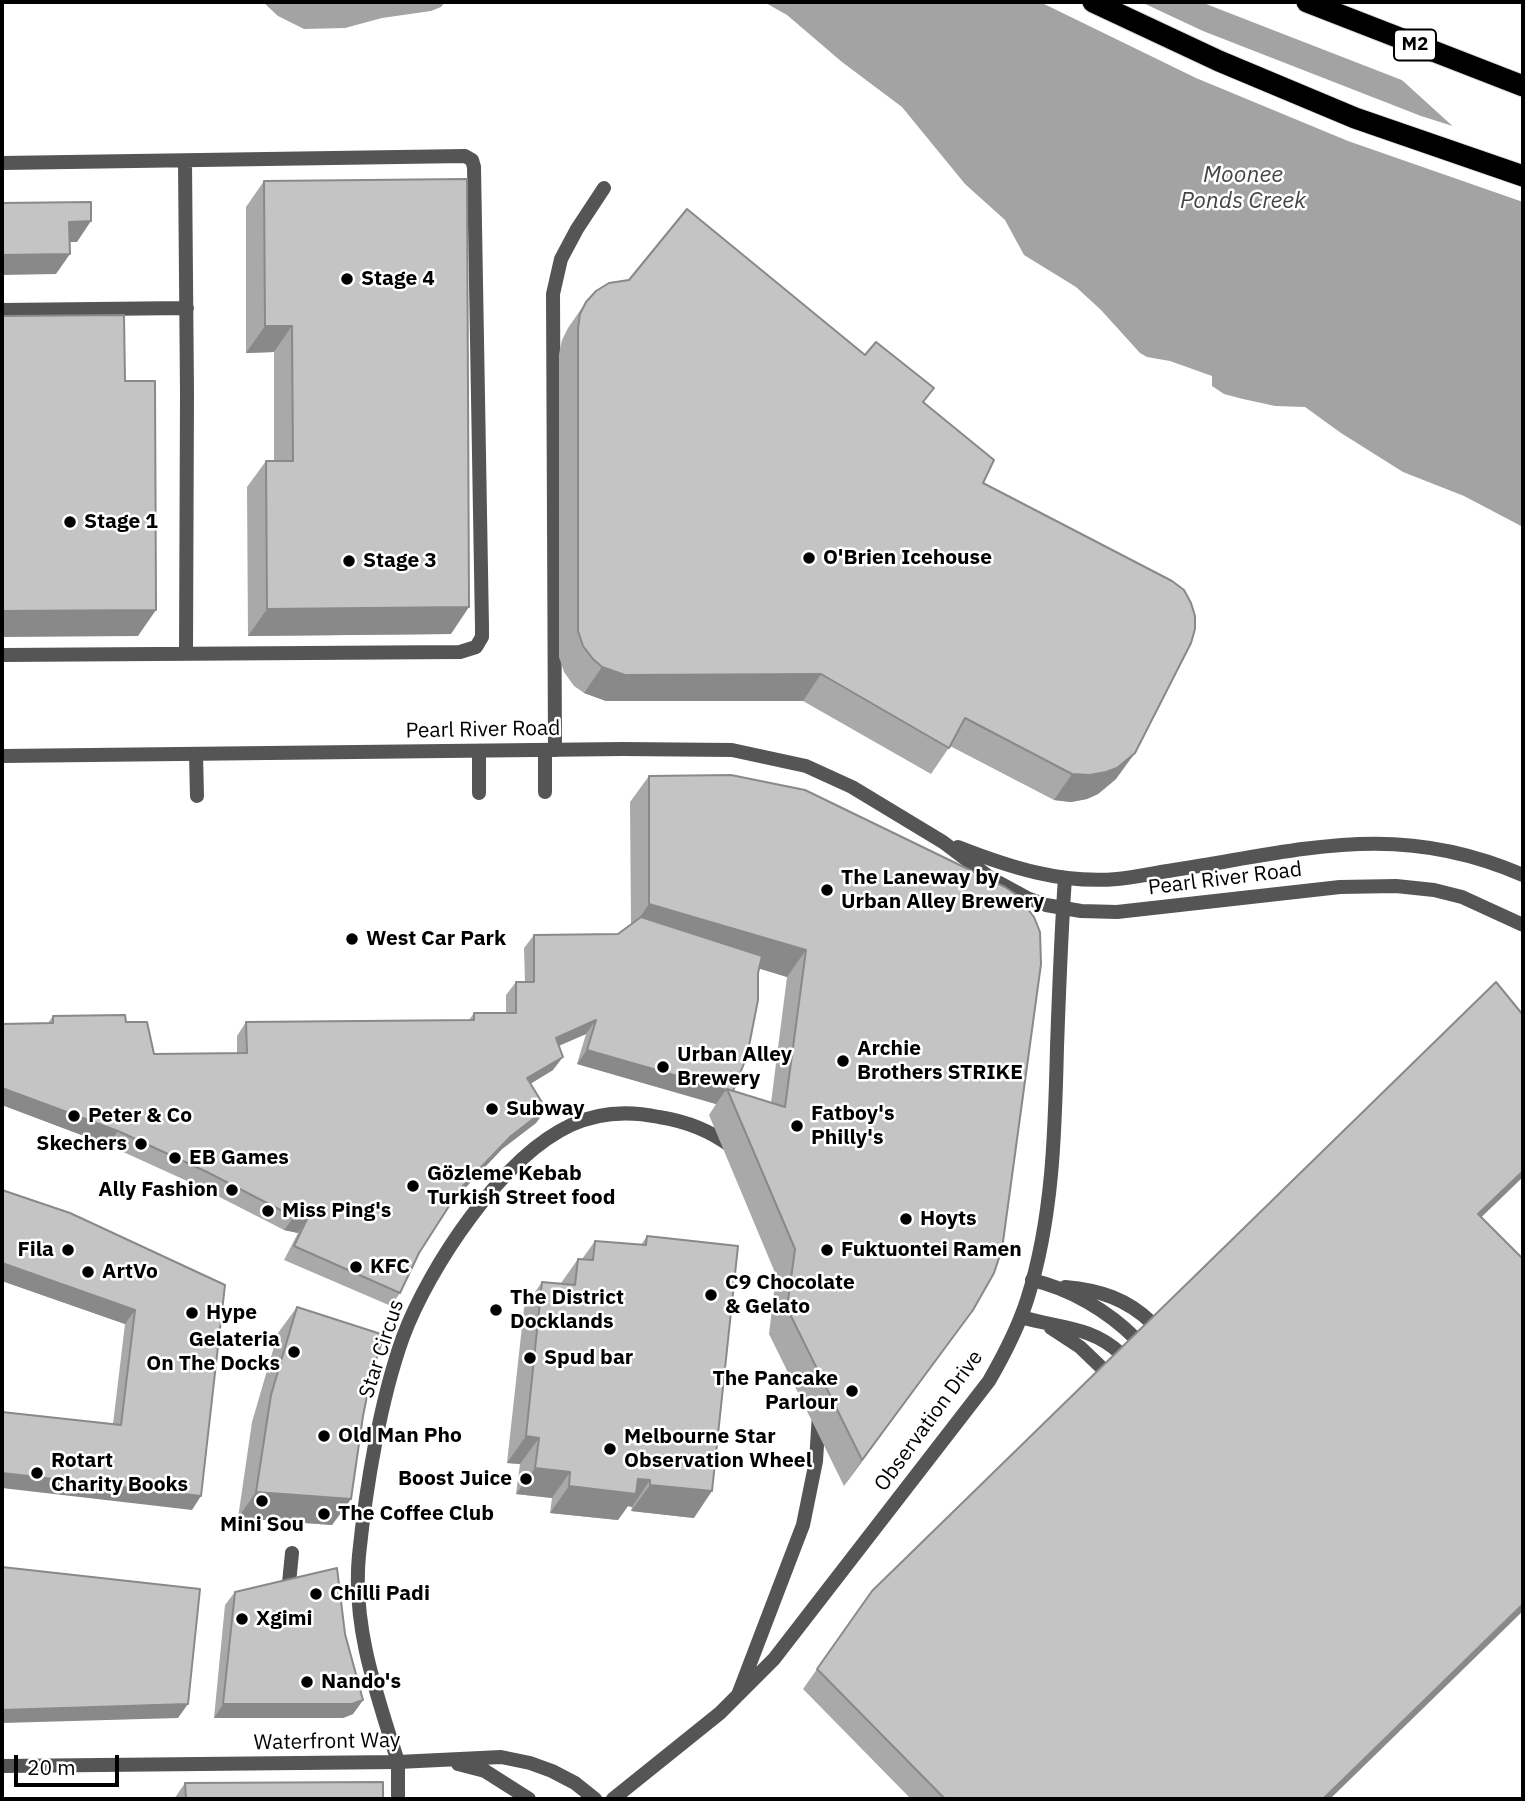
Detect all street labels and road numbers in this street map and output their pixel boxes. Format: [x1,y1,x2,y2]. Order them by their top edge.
road number: M2 [1394,30,1436,60]
street label: Pearl River Road [405,716,561,744]
street label: Pearl River Road [1147,857,1303,901]
street label: Star Circus [354,1297,410,1401]
street label: Observation Drive [869,1346,989,1496]
street label: Waterfront Way [253,1728,401,1756]

